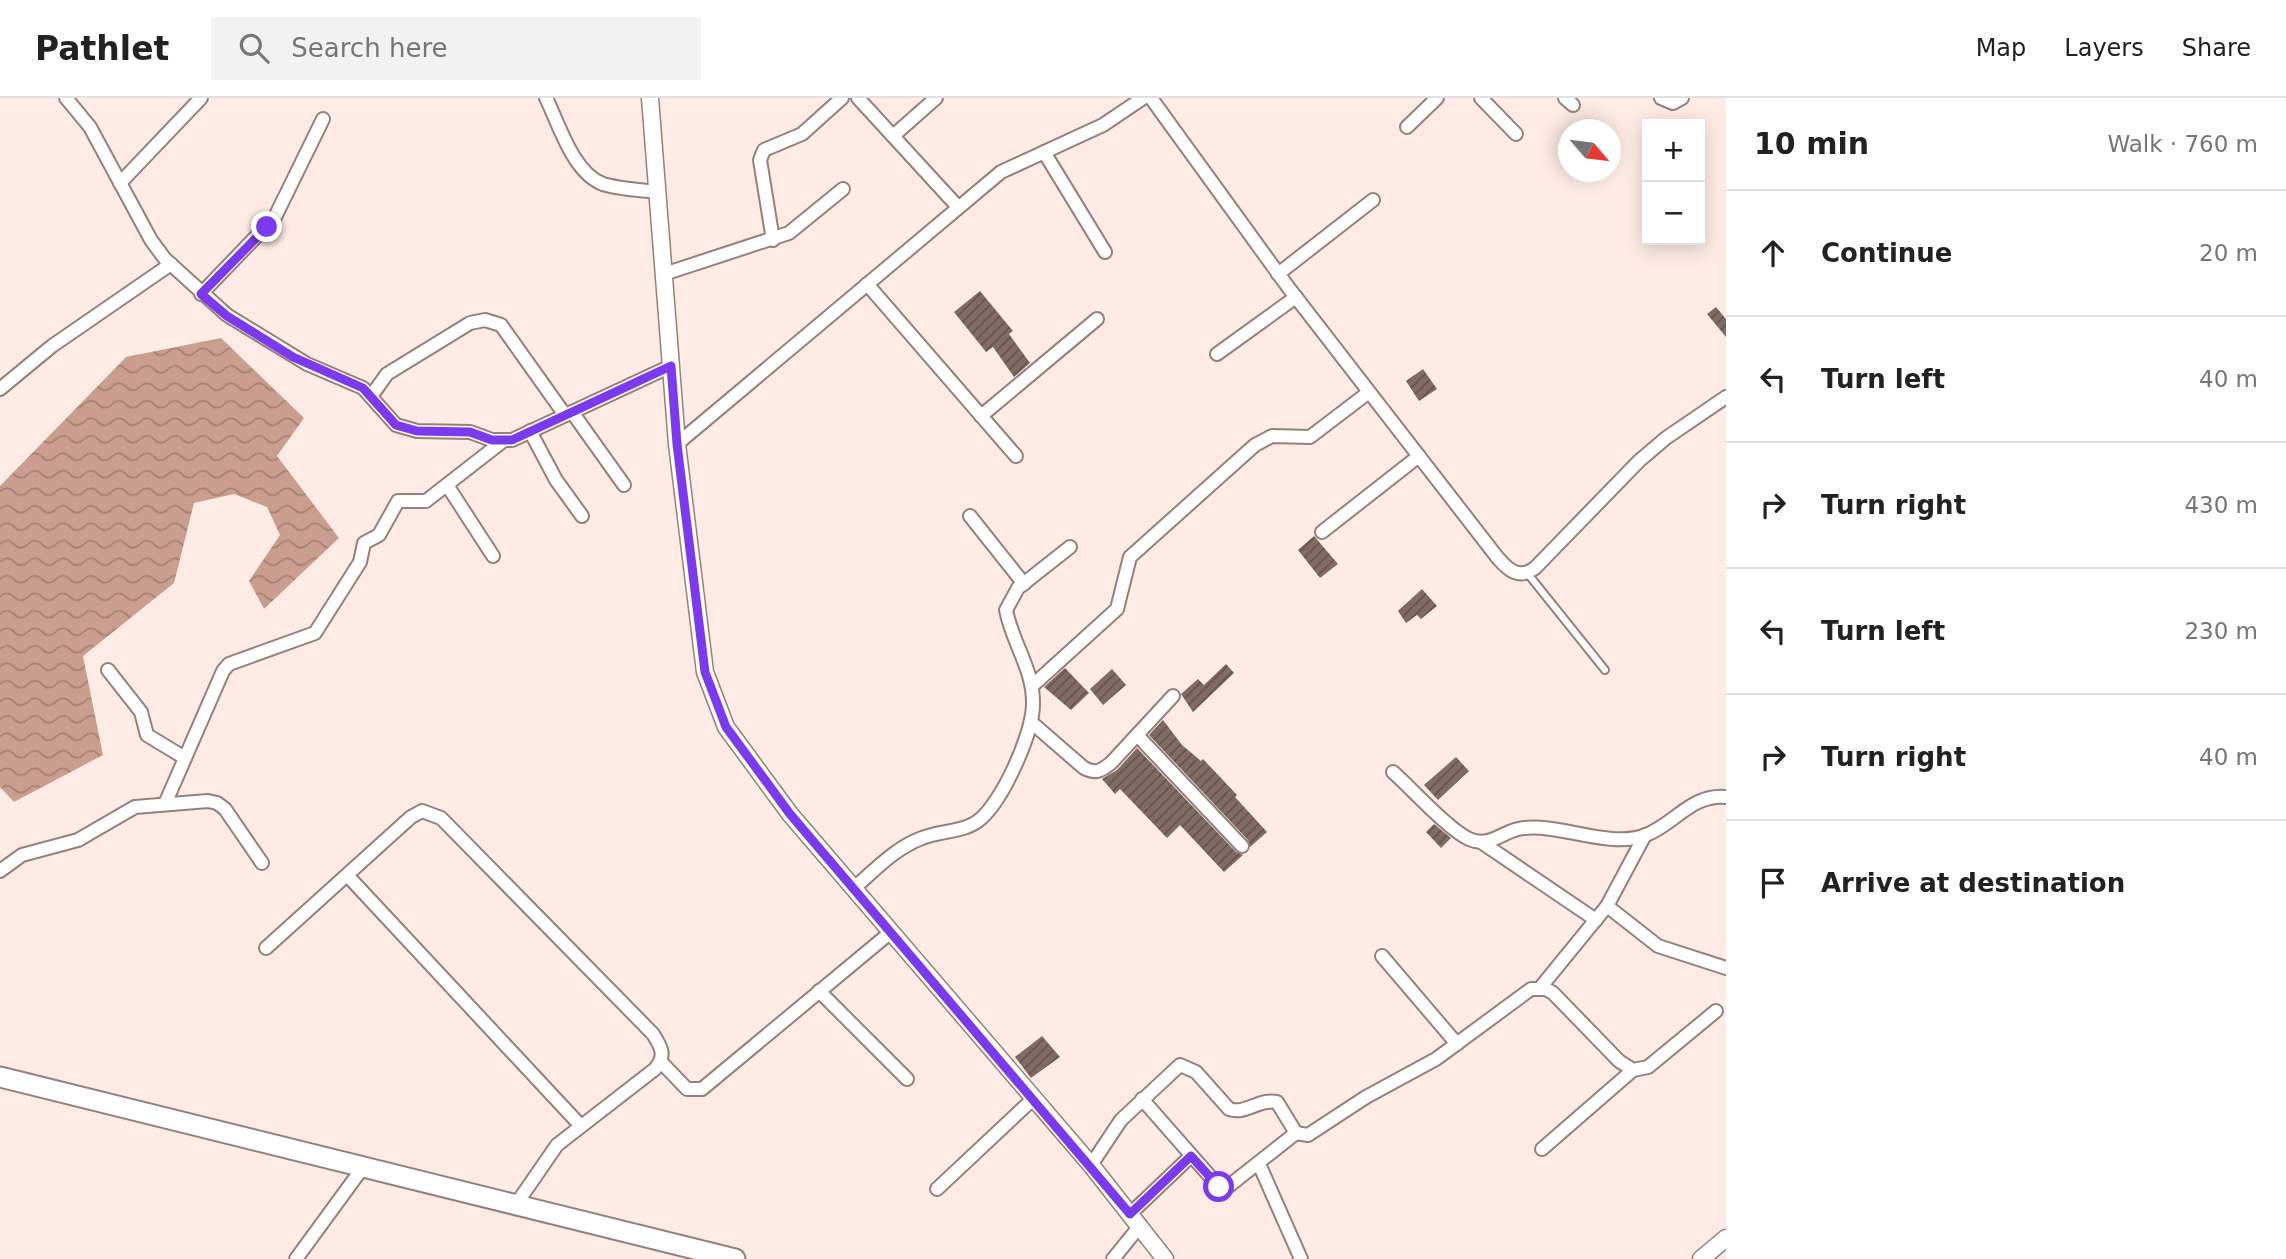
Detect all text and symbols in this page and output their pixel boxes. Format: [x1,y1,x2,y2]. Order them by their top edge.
search box [211,17,701,80]
text: Pathlet [35,29,169,68]
icon: search [235,29,273,67]
text: Search here [291,33,448,63]
text: Map [1976,34,2026,62]
text: Layers [2064,34,2144,62]
text: Share [2182,34,2251,62]
north arrow [1558,119,1621,182]
map controls [1642,119,1705,245]
button: + [1642,119,1705,182]
text: 10 min [1754,126,1869,161]
text: Walk · 760 m [2107,131,2258,157]
button: − [1642,182,1705,245]
route end [251,211,282,242]
icon: ahead [1754,234,1792,272]
text: Continue [1821,238,1952,268]
text: 20 m [2199,240,2258,266]
icon: left [1754,360,1792,398]
text: Turn left [1821,364,1945,394]
text: 40 m [2199,366,2258,392]
icon: right [1754,486,1792,524]
text: Turn right [1821,490,1966,520]
text: 430 m [2184,492,2258,518]
icon: left [1754,612,1792,650]
text: Turn left [1821,616,1945,646]
text: 230 m [2184,618,2258,644]
icon: right [1754,738,1792,776]
text: Turn right [1821,742,1966,772]
text: 40 m [2199,744,2258,770]
icon: arrive [1754,864,1792,902]
text: Arrive at destination [1821,868,2125,898]
route start [1203,1171,1234,1202]

